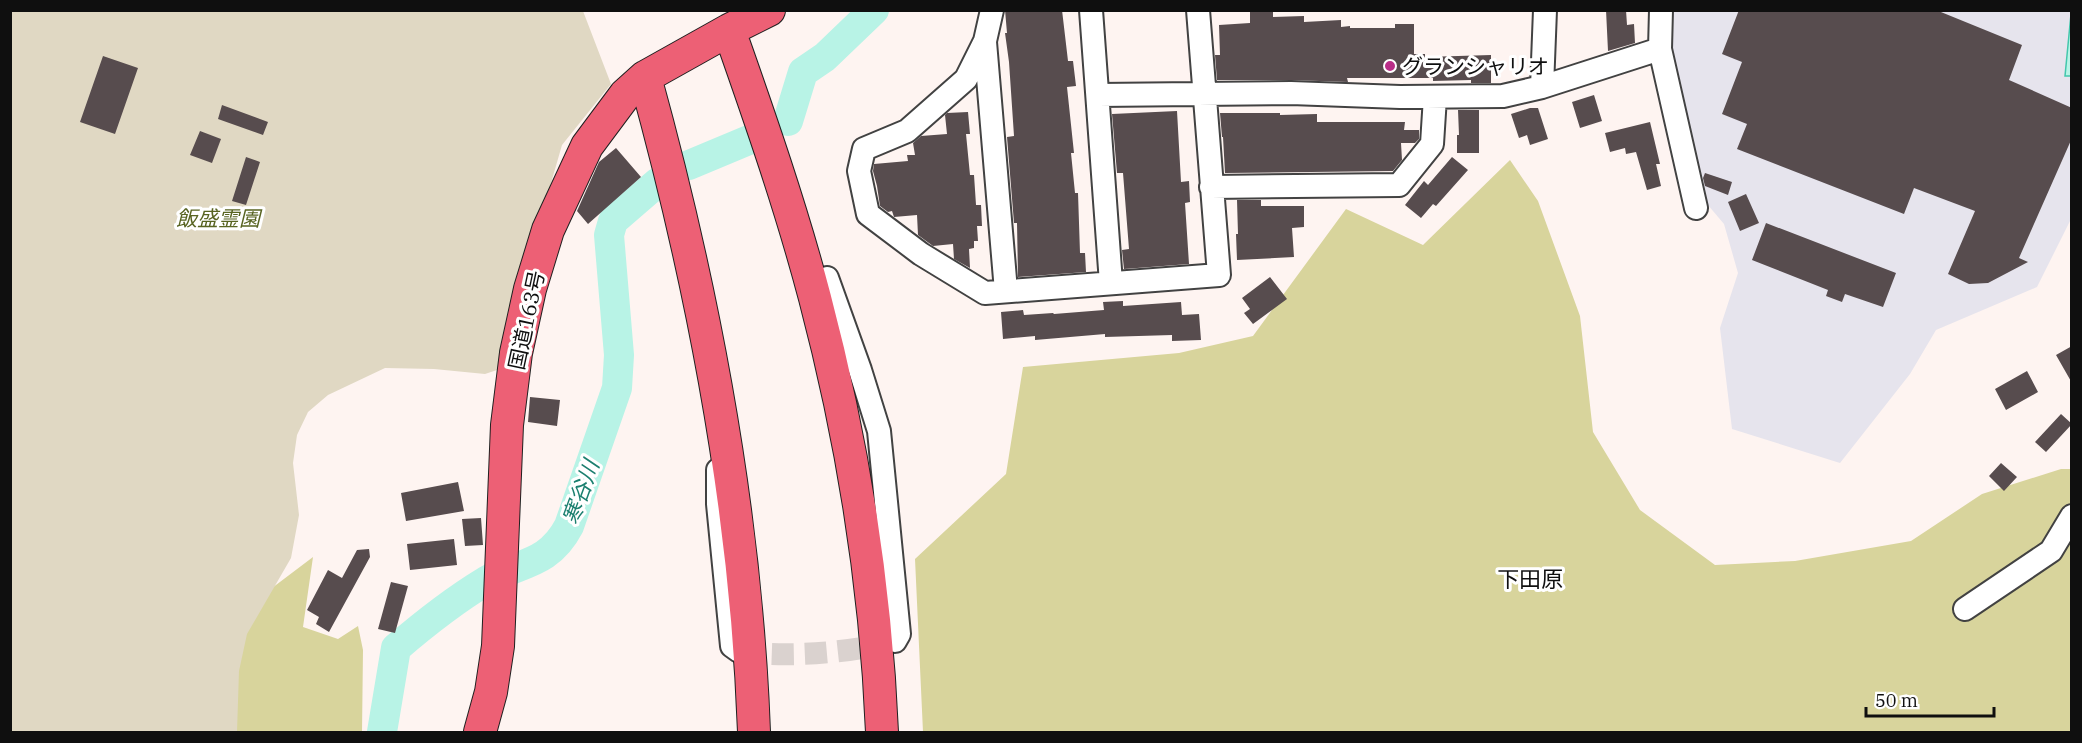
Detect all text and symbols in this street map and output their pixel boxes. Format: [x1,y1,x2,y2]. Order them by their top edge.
place label: グランシャリオ [1402,52,1549,80]
marker: グランシャリオ [1383,59,1397,73]
park label: 飯盛霊園 [176,204,263,232]
street label: 国道163号 [502,268,550,372]
water label: 寒谷川 [555,454,606,528]
district label: 下田原 [1497,564,1563,593]
scale bar [1866,680,1994,718]
text: 50 m [1875,689,1918,712]

